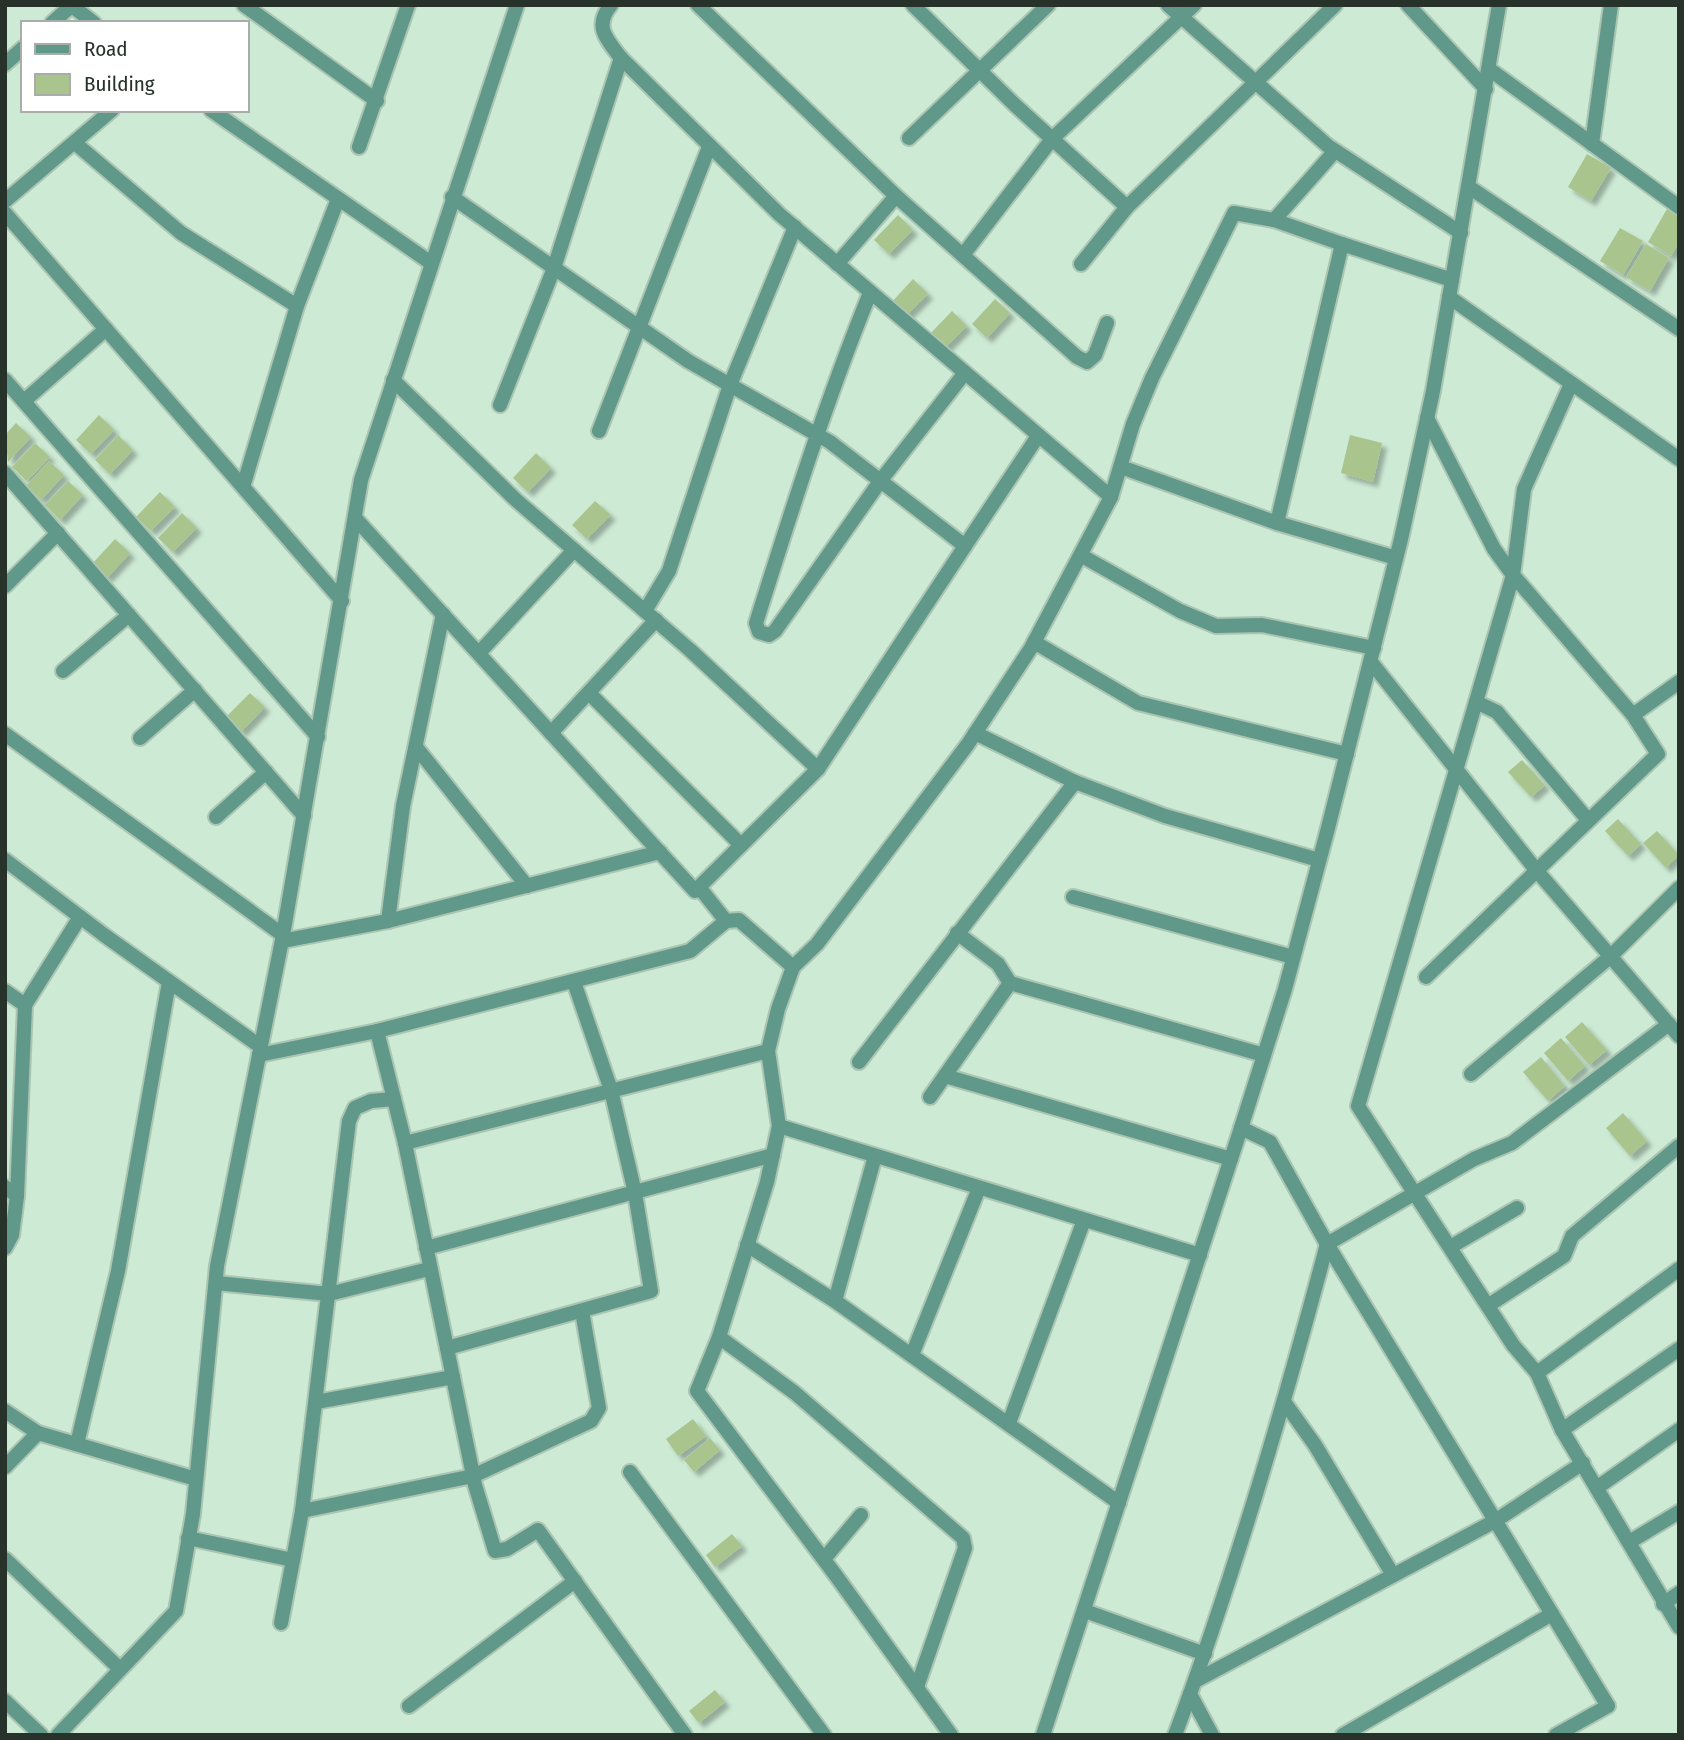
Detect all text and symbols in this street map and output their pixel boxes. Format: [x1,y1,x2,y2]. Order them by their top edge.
legend [21,21,248,112]
text: Road [84,36,128,62]
text: Building [84,71,155,97]

